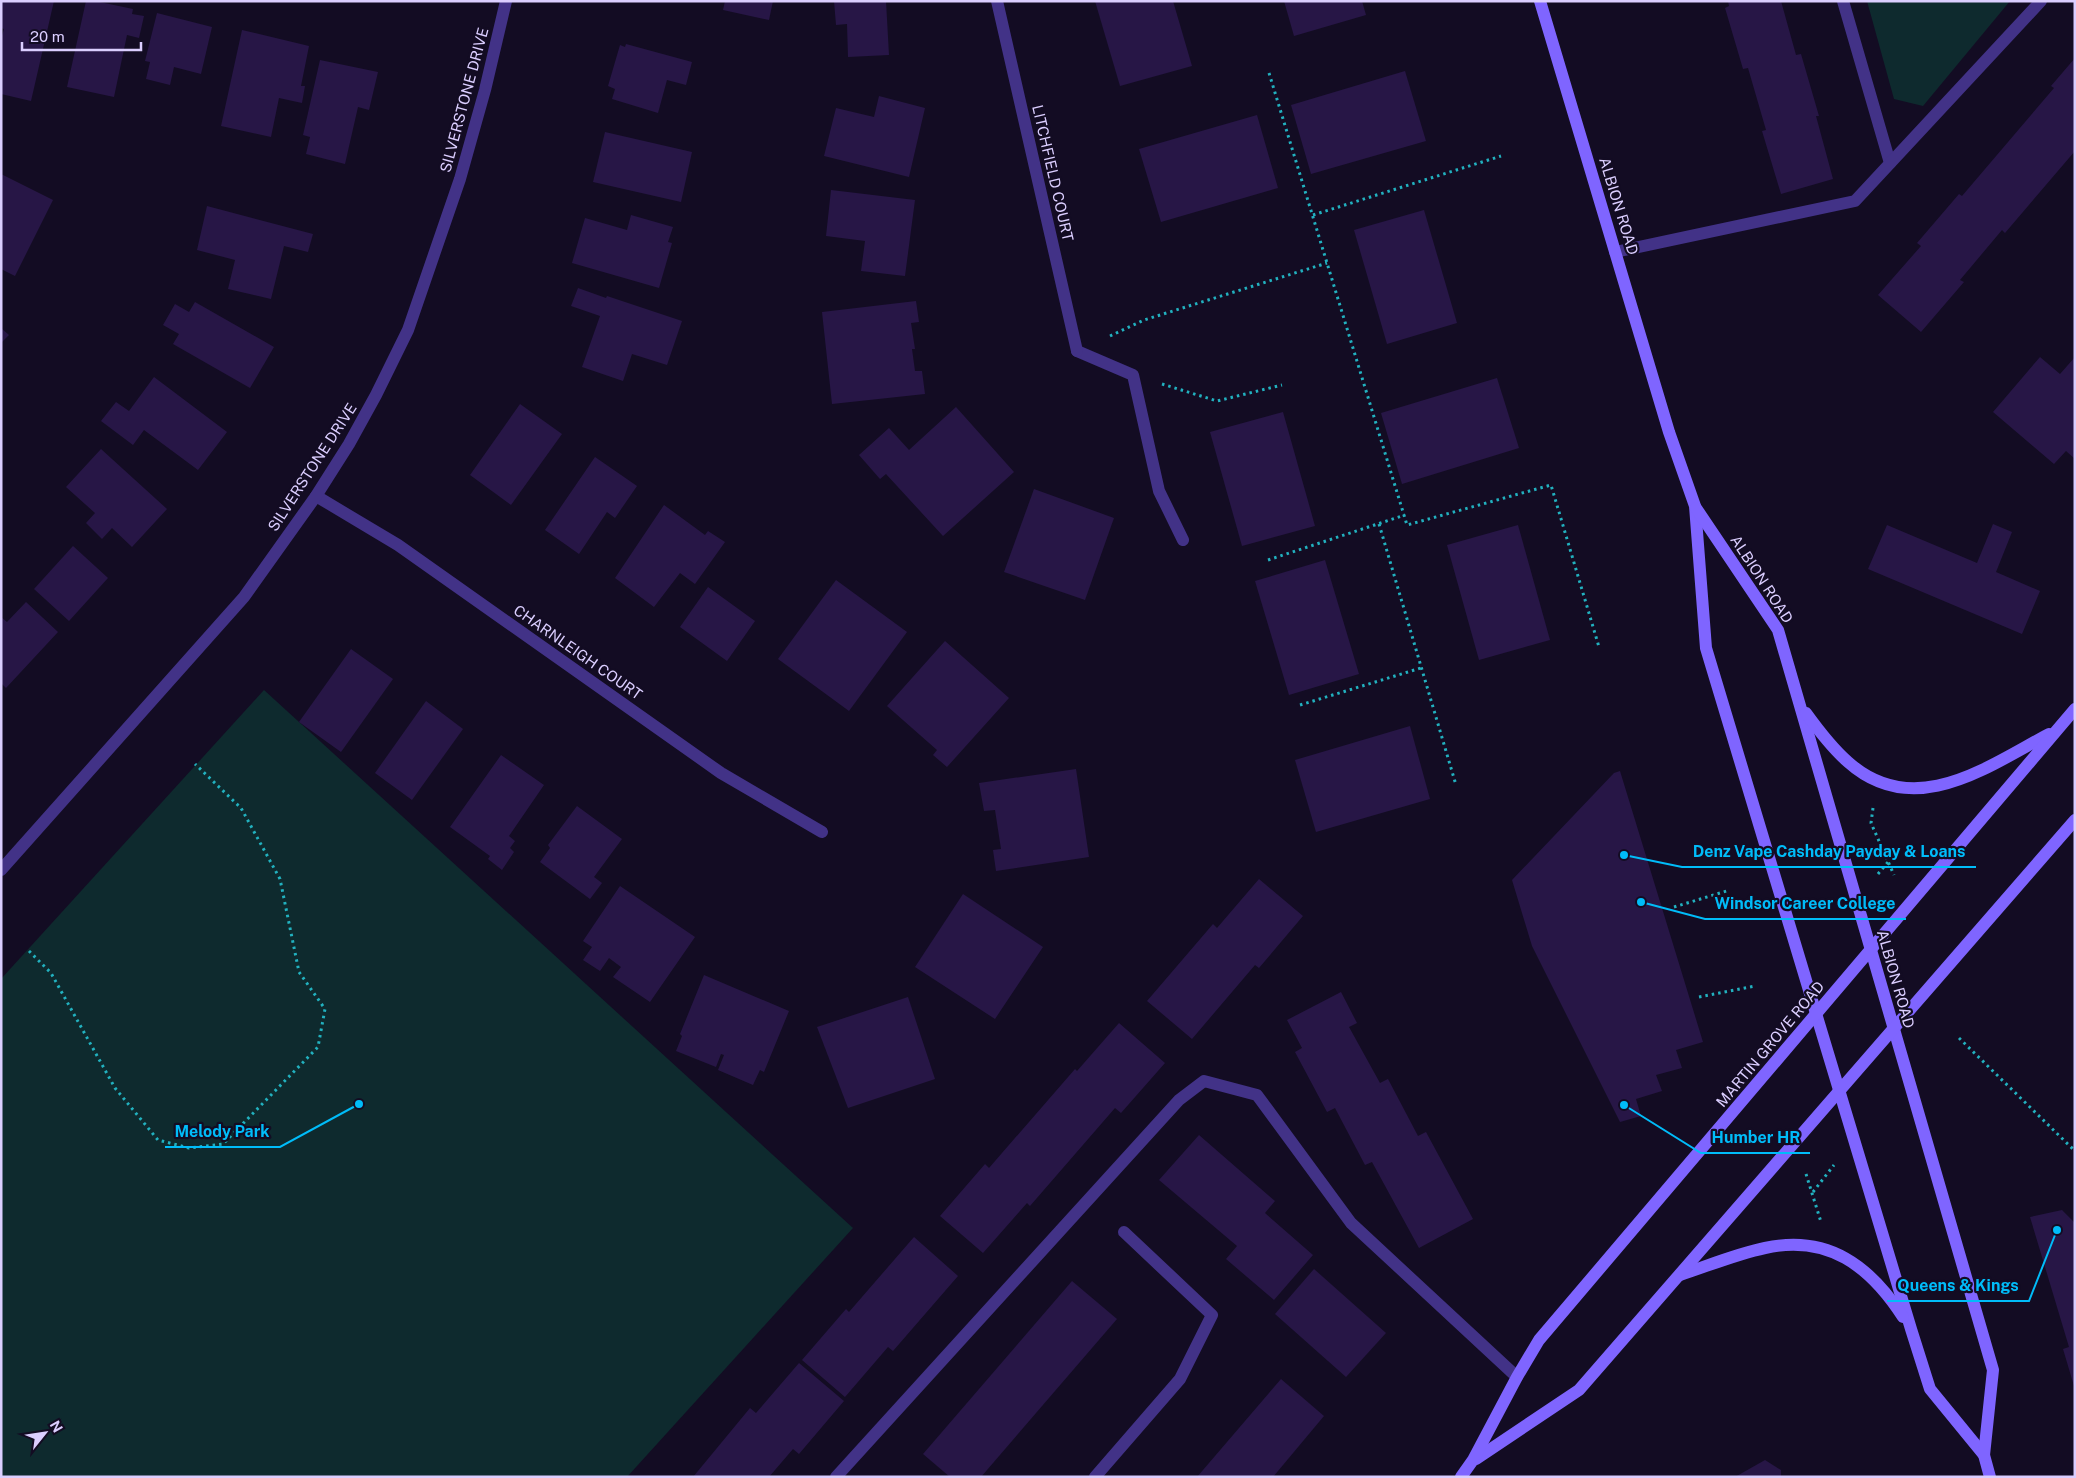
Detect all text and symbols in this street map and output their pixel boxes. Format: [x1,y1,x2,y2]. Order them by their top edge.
scale bar [22,20,141,52]
street label: SILVERSTONE DRIVE [436,26,492,174]
text: 20 m [30,28,65,45]
street label: LITCHFIELD COURT [1029,103,1077,243]
street label: ALBION ROAD [1596,155,1642,257]
street label: SILVERSTONE DRIVE [264,400,360,534]
street label: ALBION ROAD [1727,532,1797,626]
street label: CHARNLEIGH COURT [511,601,646,703]
callout: Denz Vape Cashday Payday & Loans [1682,836,1976,867]
text: Denz Vape Cashday Payday & Loans [1693,842,1965,861]
callout: Windsor Career College [1705,888,1906,919]
text: Windsor Career College [1714,894,1896,913]
street label: ALBION ROAD [1874,928,1918,1030]
street label: MARTIN GROVE ROAD [1713,978,1827,1110]
callout: Melody Park [165,1116,280,1147]
text: Melody Park [174,1122,270,1141]
callout: Humber HR [1701,1122,1810,1153]
text: Humber HR [1712,1128,1800,1147]
callout: Queens & Kings [1887,1270,2029,1301]
text: Queens & Kings [1897,1276,2019,1295]
north arrow [20,1408,70,1458]
text: N [47,1418,66,1435]

